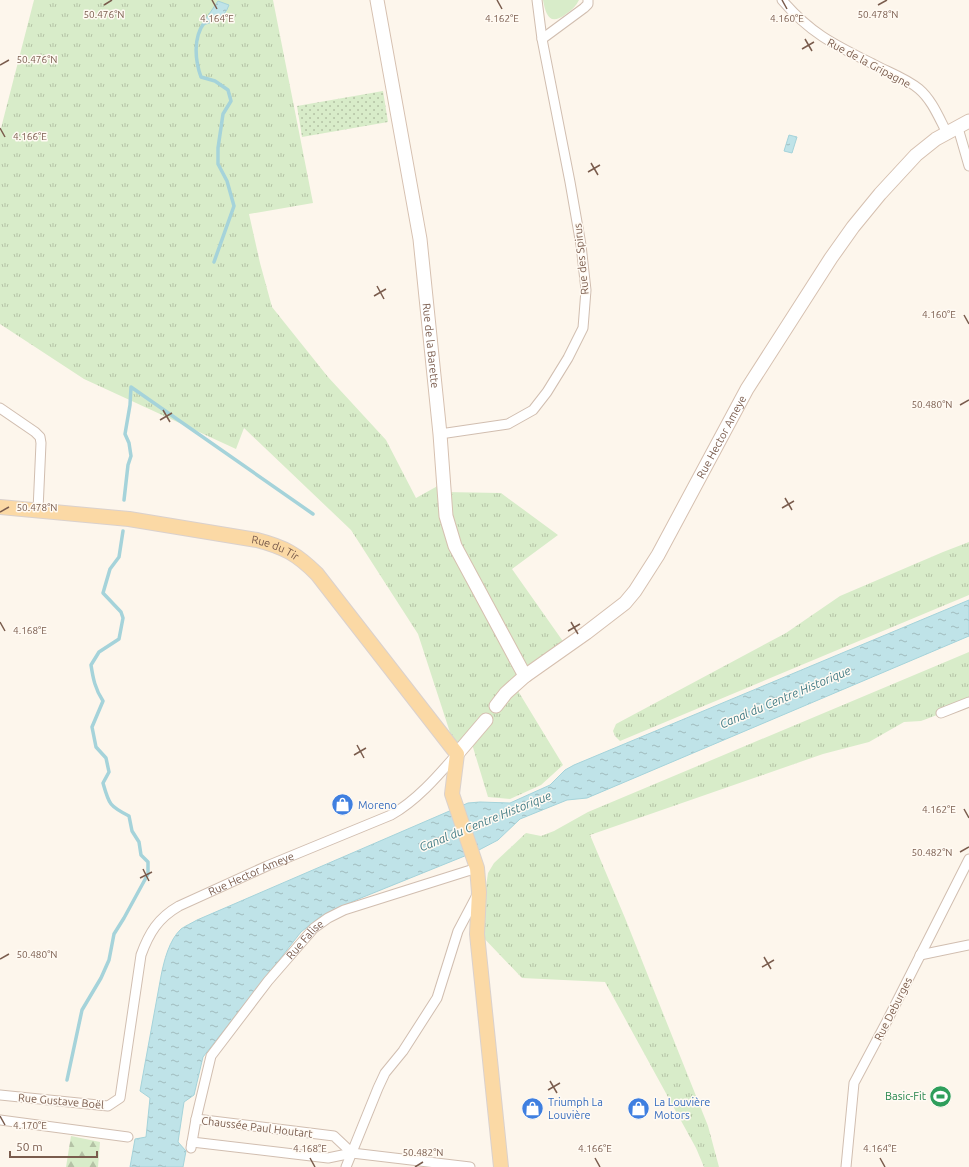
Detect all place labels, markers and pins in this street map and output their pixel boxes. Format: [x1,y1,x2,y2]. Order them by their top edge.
shop icon: Moreno [329,792,355,818]
place label: Moreno [358,799,397,811]
sports icon: Basic-Fit [928,1083,954,1109]
place label: Basic-Fit [885,1090,927,1102]
shop icon: Triumph La Louvière [520,1095,546,1121]
shop icon: La Louvière Motors [625,1095,651,1121]
place label: Triumph La Louvière [548,1096,603,1121]
place label: La Louvière Motors [654,1096,710,1121]

